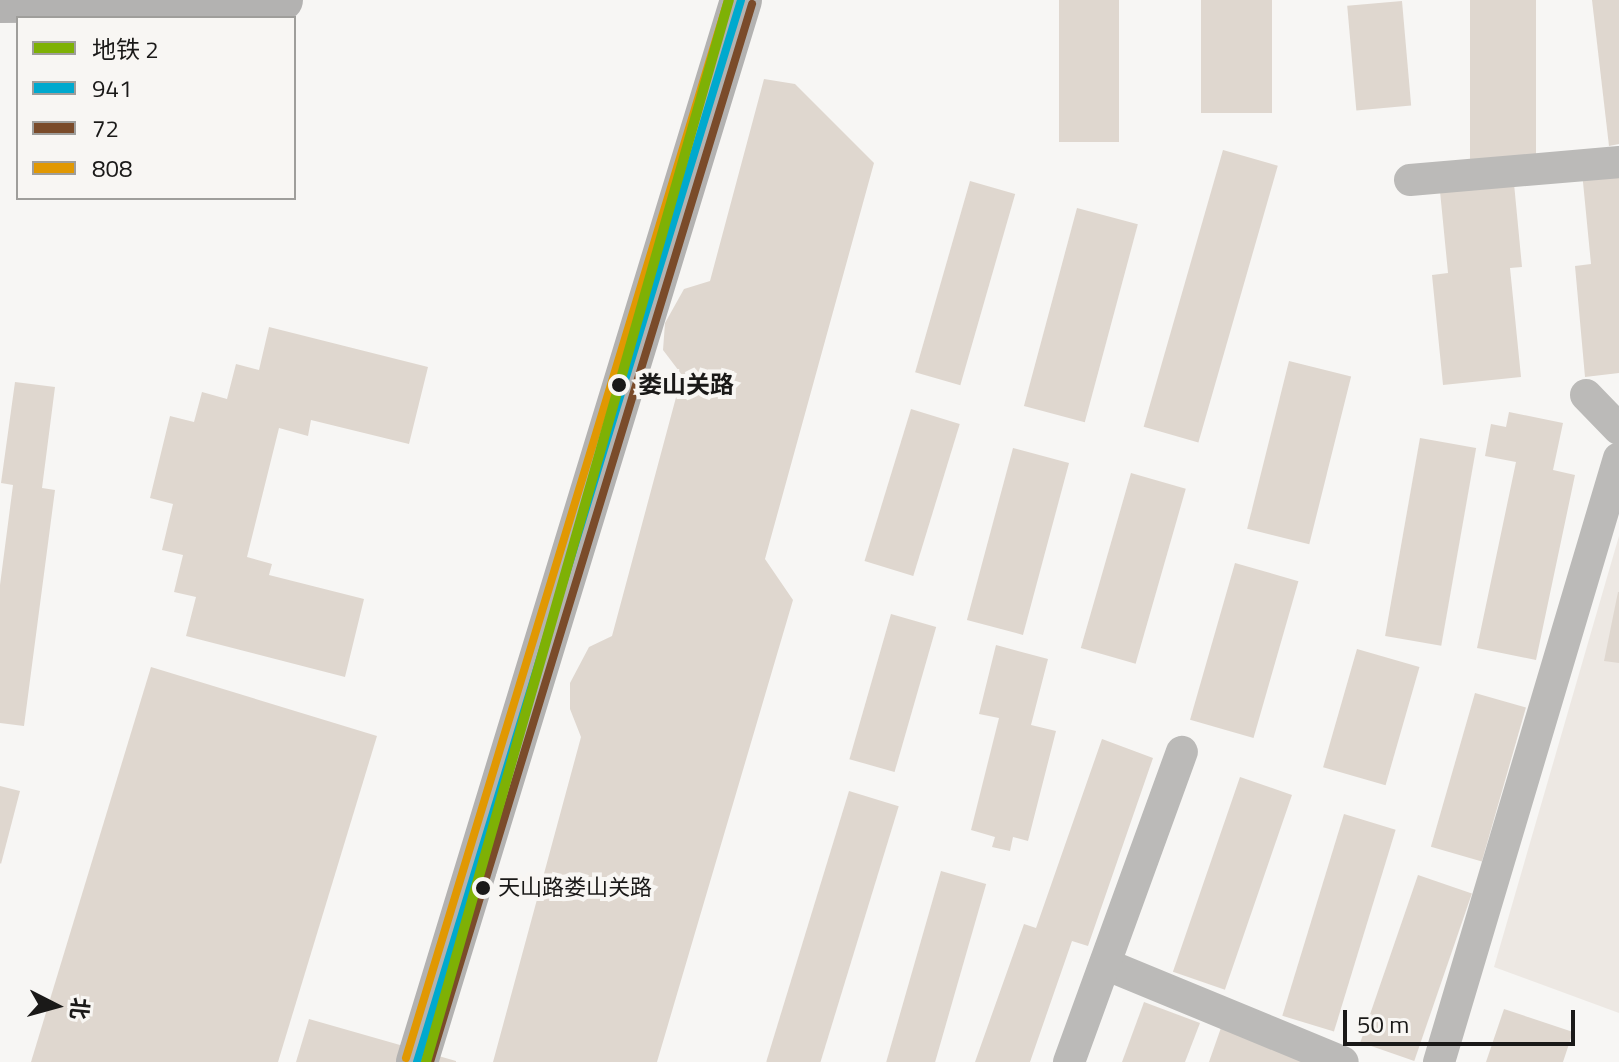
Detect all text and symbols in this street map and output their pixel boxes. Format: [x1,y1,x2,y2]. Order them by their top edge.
legend [16,16,296,200]
text: 地铁 2 [92,31,159,67]
text: 941 [92,70,132,106]
text: 72 [92,110,119,146]
text: 808 [92,150,132,186]
place label: 娄山关路 [638,371,734,399]
marker: 娄山关路 [607,373,631,397]
place label: 天山路娄山关路 [498,875,652,901]
marker: 天山路娄山关路 [475,880,491,896]
north arrow [16,966,96,1046]
scale bar [1347,994,1579,1044]
text: 北 [62,996,98,1021]
text: 50 m [1357,1006,1409,1042]

